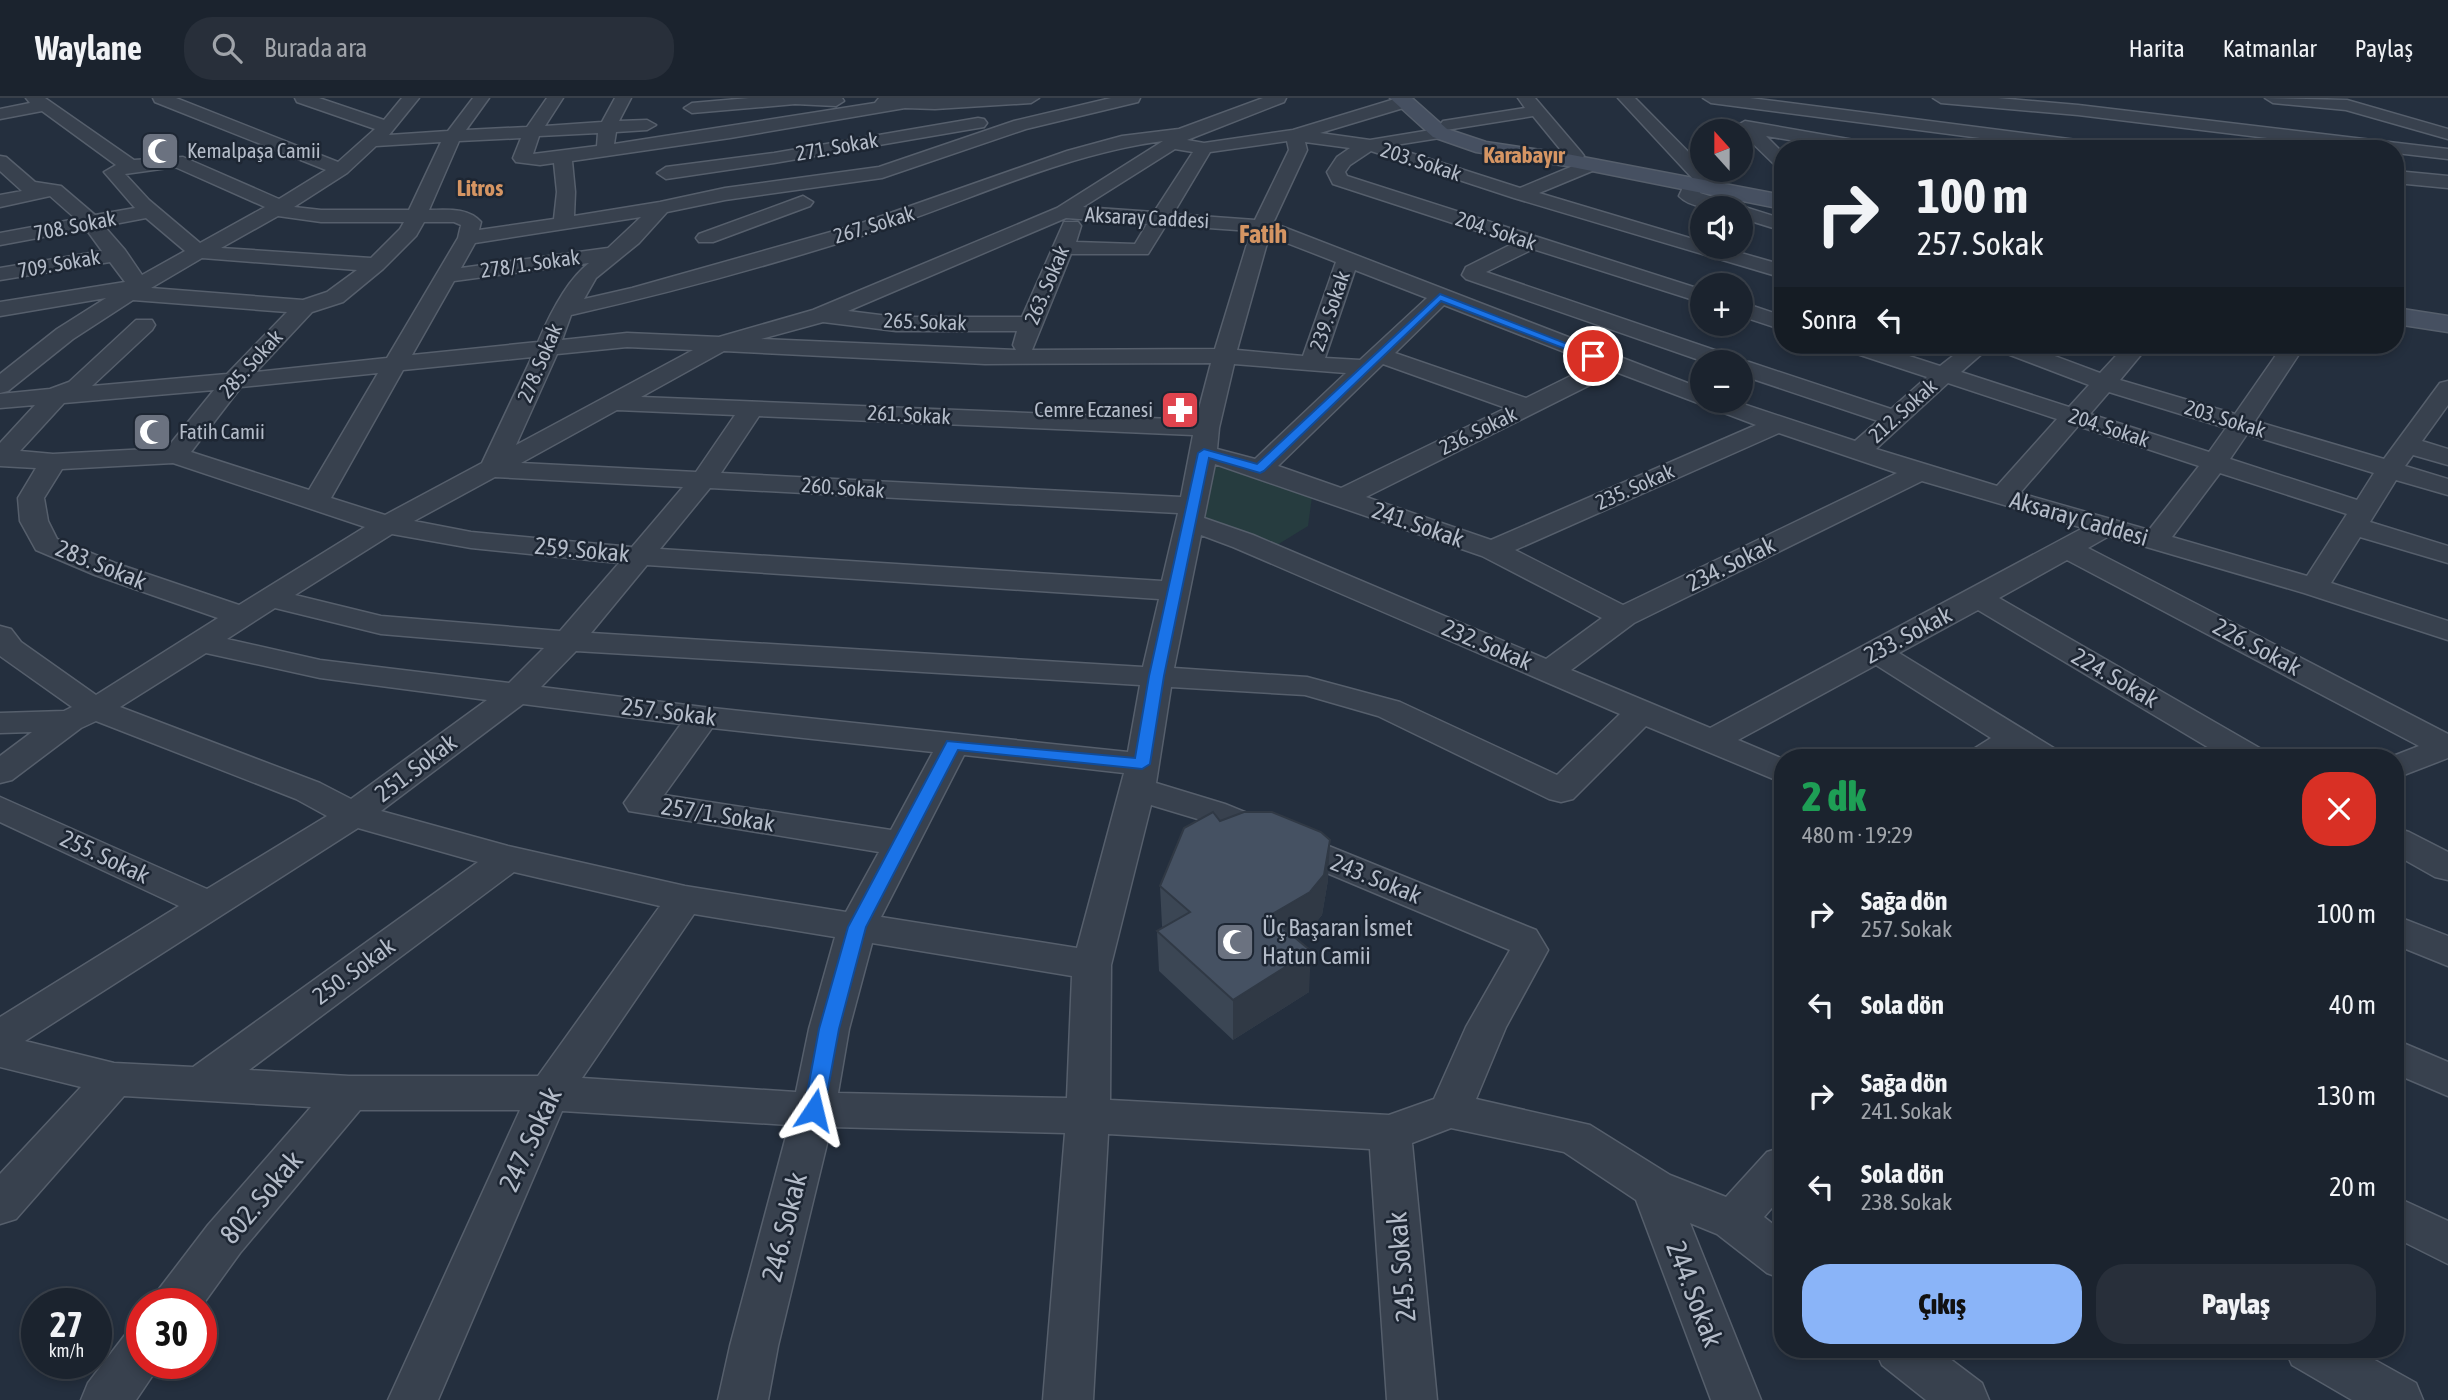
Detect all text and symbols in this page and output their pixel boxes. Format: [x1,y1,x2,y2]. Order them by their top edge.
search box [184,17,674,80]
text: Waylane [35,29,142,67]
icon: search [208,29,246,67]
text: Burada ara [264,33,367,63]
text: Harita [2129,35,2185,62]
text: Katmanlar [2223,35,2317,62]
text: Paylaş [2355,35,2413,62]
north arrow [1690,119,1754,182]
map controls [1690,119,1753,413]
street label: 271. Sokak [794,127,880,165]
mosque icon: Kemalpaşa Camii [139,130,181,172]
street label: 203. Sokak [1378,137,1465,185]
place label: Kemalpaşa Camii [187,138,321,162]
district label: Karabayır [1483,142,1566,168]
text: 100 m [1917,167,2028,223]
icon: right [1802,168,1893,259]
district label: Litros [457,175,503,201]
button: sound [1690,196,1753,259]
street label: 267. Sokak [830,200,917,248]
street label: Aksaray Caddesi [1084,202,1210,232]
street label: 708. Sokak [32,205,118,245]
street label: 204. Sokak [1453,206,1540,254]
district label: Fatih [1239,219,1287,249]
text: 257. Sokak [1917,225,2044,262]
street label: 263. Sokak [1019,242,1073,328]
street label: 709. Sokak [16,244,102,282]
street label: 278/1. Sokak [479,244,581,282]
street label: 239. Sokak [1304,267,1354,354]
button: + [1690,273,1753,336]
icon: left [1871,301,1909,339]
text: Sonra [1802,305,1857,335]
street label: 265. Sokak [883,308,967,334]
street label: 278. Sokak [512,320,566,406]
street label: 285. Sokak [214,324,287,402]
pin [1563,326,1623,386]
icon: arrive [1574,337,1612,375]
button: − [1690,350,1753,413]
street label: 212. Sokak [1863,374,1941,447]
pharmacy icon: Cemre Eczanesi [1159,389,1201,431]
street label: 203. Sokak [2182,394,2269,442]
place label: Cemre Eczanesi [1034,397,1153,421]
street label: 261. Sokak [867,400,951,428]
street label: 236. Sokak [1435,401,1520,459]
street label: 204. Sokak [2066,403,2153,451]
mosque icon: Fatih Camii [131,411,173,453]
place label: Fatih Camii [179,419,265,443]
street label: 235. Sokak [1592,458,1677,514]
street label: 260. Sokak [801,472,885,502]
street label: Aksaray Caddesi [2007,486,2151,551]
street label: 241. Sokak [1369,496,1468,553]
street label: 234. Sokak [1682,530,1780,597]
street label: 259. Sokak [534,532,631,567]
street label: 283. Sokak [52,534,151,595]
street label: 233. Sokak [1859,600,1956,669]
street label: 226. Sokak [2209,612,2306,681]
street label: 232. Sokak [1438,614,1537,676]
street label: 224. Sokak [2067,642,2164,713]
street label: 257. Sokak [620,692,718,731]
street label: 251. Sokak [370,728,462,807]
text: 2 dk [1802,772,1866,820]
button: close [2302,772,2376,846]
street label: 257/1. Sokak [659,792,777,837]
text: 480 m · 19:29 [1802,822,1913,848]
street label: 255. Sokak [56,824,154,889]
street label: 243. Sokak [1327,848,1426,909]
text: Sağa dön [1861,886,1947,916]
icon: right [1802,895,1840,933]
text: 100 m [2317,899,2376,929]
place label: Üç Başaran İsmet Hatun Camii [1262,914,1413,969]
text: 257. Sokak [1861,916,1952,942]
mosque icon: Üç Başaran İsmet Hatun Camii [1214,921,1256,963]
street label: 250. Sokak [307,931,400,1009]
icon: left [1802,986,1840,1024]
text: Sola dön [1861,990,1944,1020]
text: 40 m [2329,990,2376,1020]
text: Sağa dön [1861,1068,1947,1098]
position arrow [777,1073,851,1147]
icon: right [1802,1077,1840,1115]
text: 130 m [2317,1081,2376,1111]
street label: 247. Sokak [492,1082,568,1196]
text: 241. Sokak [1861,1098,1952,1124]
street label: 802. Sokak [213,1144,309,1250]
text: Sola dön [1861,1159,1944,1189]
icon: left [1802,1168,1840,1206]
street label: 246. Sokak [755,1169,813,1285]
text: 20 m [2329,1172,2376,1202]
text: 238. Sokak [1861,1189,1952,1215]
street label: 245. Sokak [1380,1210,1422,1324]
street label: 244. Sokak [1660,1237,1730,1351]
button: Çıkış [1802,1264,2082,1344]
button: Paylaş [2096,1264,2376,1344]
speed limit sign: 30 [126,1288,217,1379]
text: 27 [50,1304,83,1344]
text: km/h [49,1340,84,1361]

